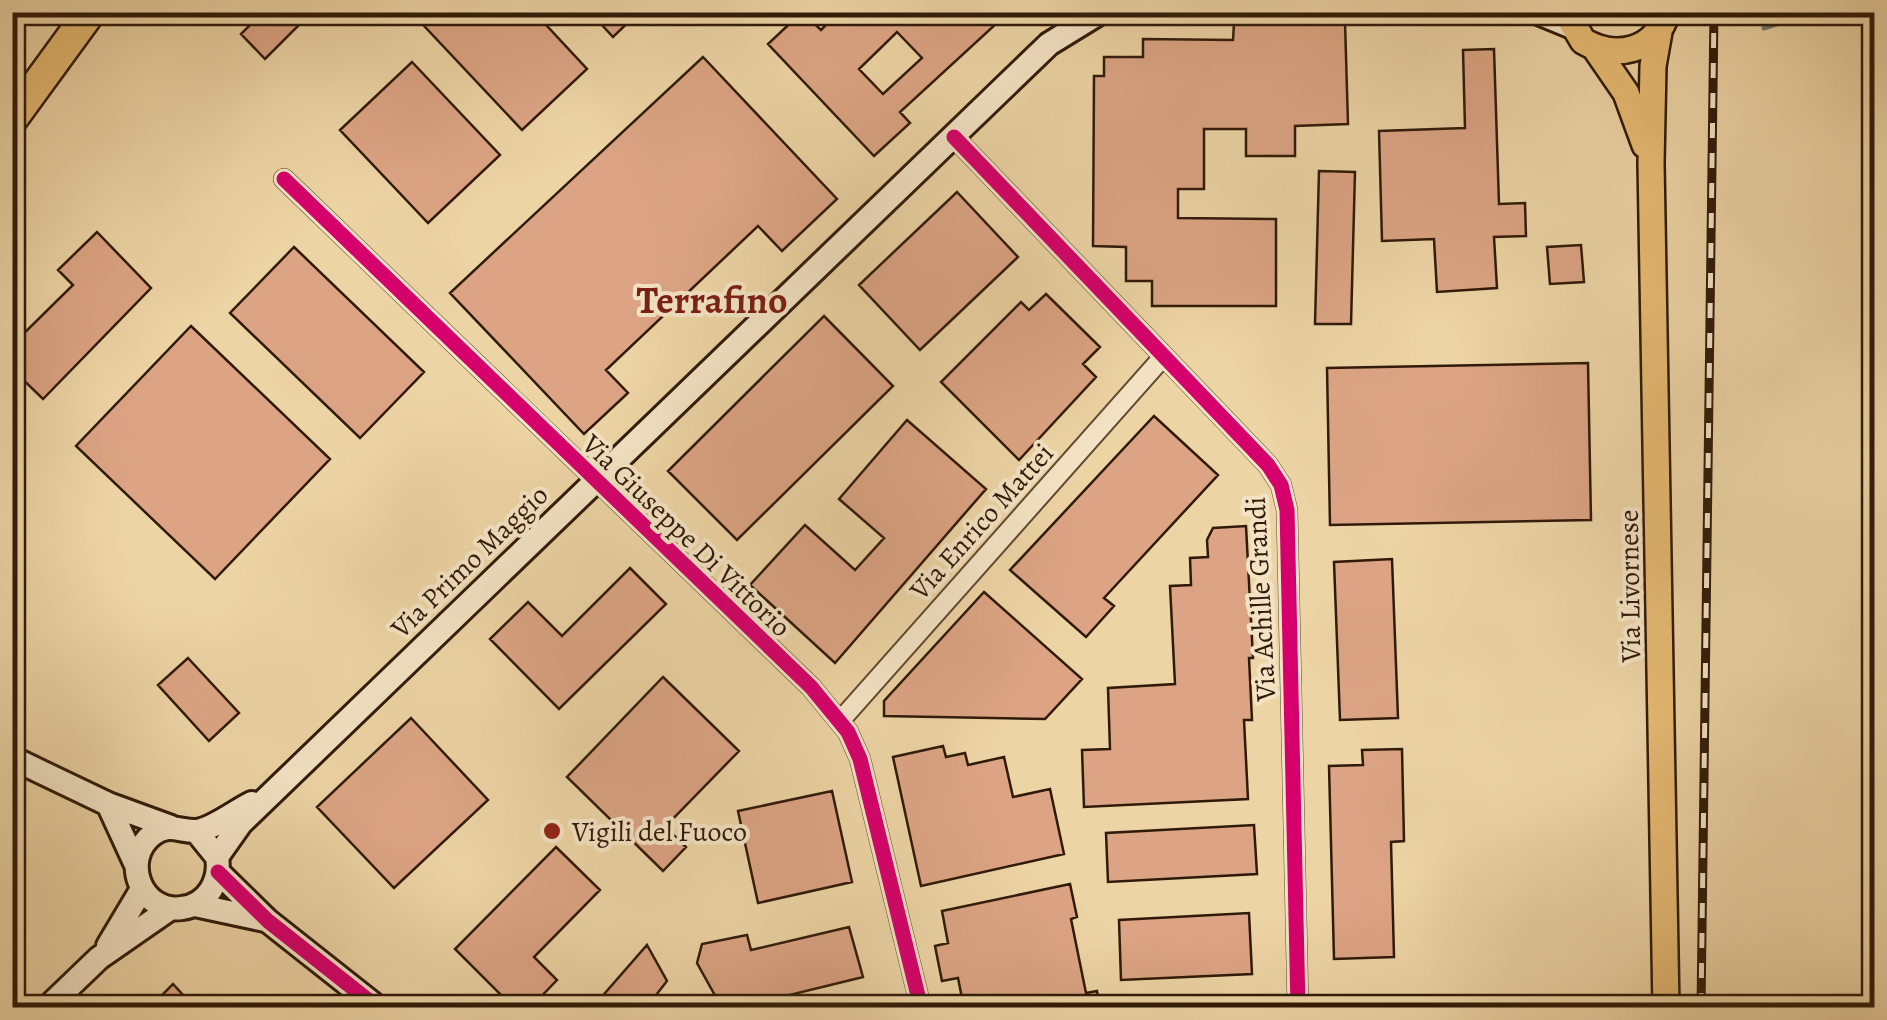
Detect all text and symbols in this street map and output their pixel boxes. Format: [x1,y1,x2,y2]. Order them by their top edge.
district label: Terrafino [636,274,788,326]
street label: Via Giuseppe Di Vittorio [573,425,799,646]
street label: Via Enrico Mattei [901,435,1062,609]
street label: Via Primo Maggio [382,477,557,647]
street label: Via Achille Grandi [1237,496,1285,703]
street label: Via Livornese [1610,509,1650,664]
place label: Vigili del Fuoco [571,813,747,851]
marker: Vigili del Fuoco [541,820,563,842]

